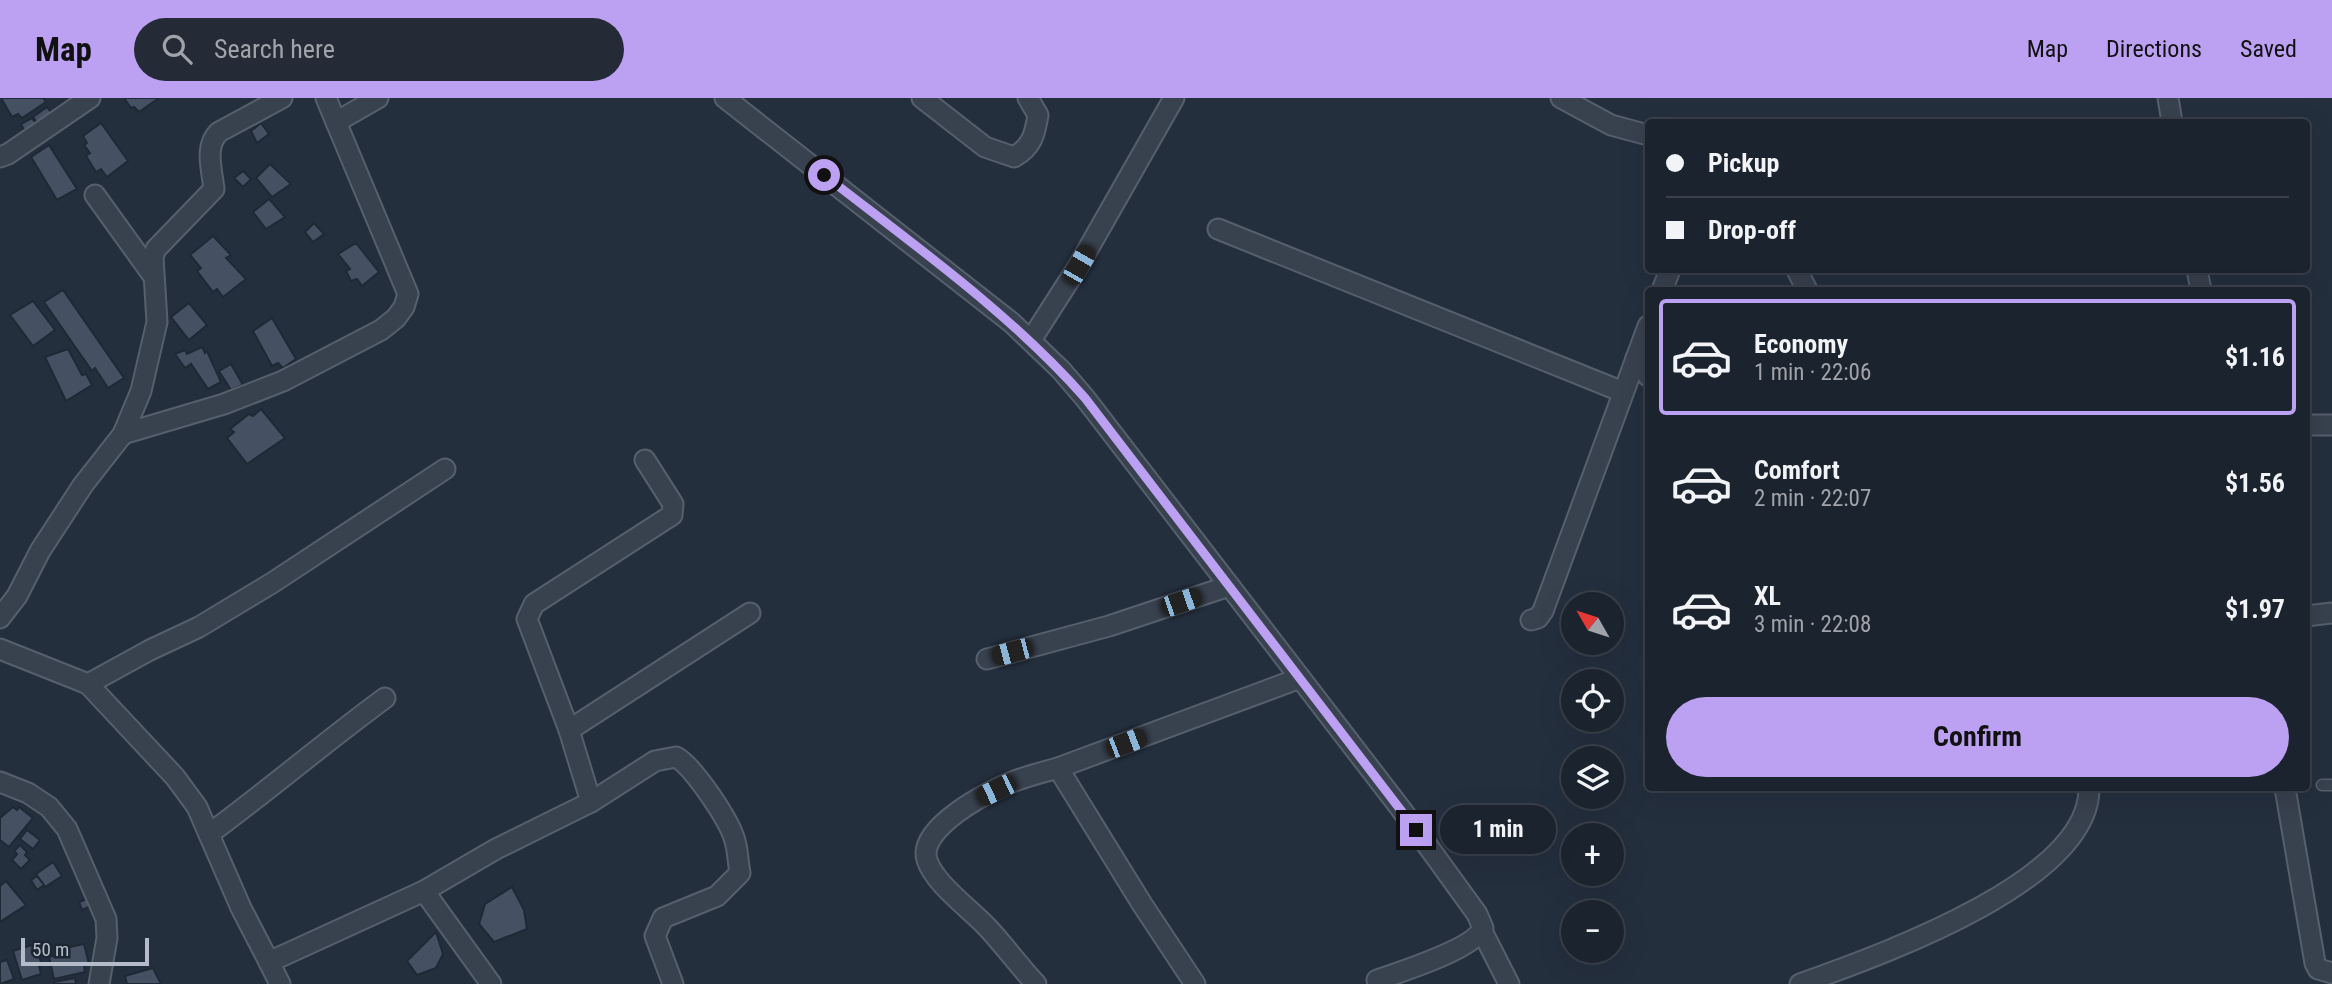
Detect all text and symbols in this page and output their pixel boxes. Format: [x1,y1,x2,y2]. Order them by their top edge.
search box [134,18,624,81]
text: Map [35,30,92,69]
icon: search [158,30,196,68]
text: Search here [214,34,335,64]
text: Map [2027,35,2068,63]
text: Directions [2106,35,2202,63]
text: Saved [2240,35,2297,63]
text: Pickup [1708,148,1779,178]
route start [808,159,840,191]
text: Drop-off [1708,215,1796,245]
car [1060,242,1099,288]
icon: car [1670,326,1733,389]
text: Economy [1754,329,1848,359]
text: $1.16 [2225,342,2285,372]
text: 1 min · 22:06 [1754,359,1871,386]
icon: car [1670,452,1733,515]
text: Comfort [1754,455,1840,485]
text: $1.56 [2225,468,2285,498]
text: 2 min · 22:07 [1754,485,1871,512]
icon: car [1670,578,1733,641]
text: XL [1754,581,1781,611]
car [1158,585,1205,619]
north arrow [1561,592,1624,654]
map controls [1561,592,1624,963]
text: $1.97 [2225,594,2285,624]
text: 3 min · 22:08 [1754,611,1871,638]
car [989,636,1036,668]
button: locate [1561,669,1624,732]
button: Confirm [1666,697,2289,777]
car [1103,726,1150,760]
button: layers [1561,746,1624,809]
car [973,771,1020,809]
callout: 1 min [1440,806,1556,854]
route end [1400,814,1432,846]
text: 1 min [1472,816,1524,843]
button: + [1561,823,1624,886]
button: − [1561,900,1624,963]
scale bar [21,935,149,967]
text: 50 m [32,938,69,961]

